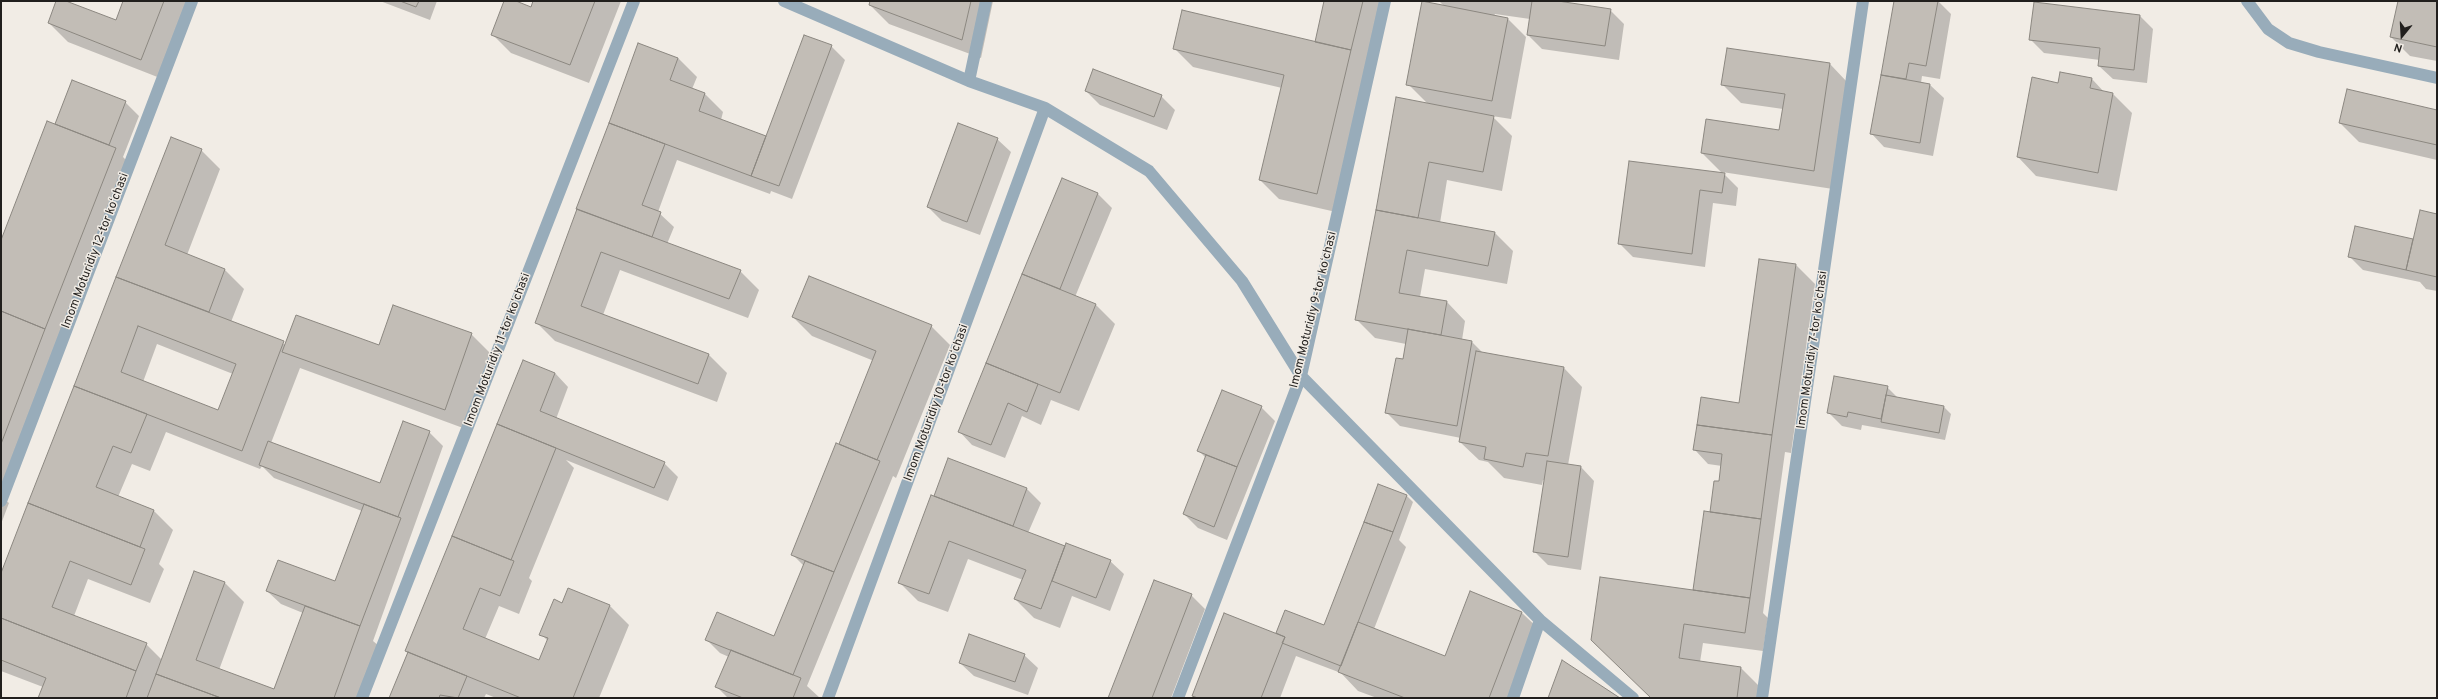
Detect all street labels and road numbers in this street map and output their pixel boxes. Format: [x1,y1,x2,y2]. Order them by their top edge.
street label: Imom Moturidiy 12-tor koʻchasi [60,171,132,331]
street label: Imom Moturidiy 9-tor koʻchasi [1288,230,1340,390]
street label: Imom Moturidiy 7-tor koʻchasi [1795,270,1831,430]
street label: Imom Moturidiy 11-tor koʻchasi [462,271,534,429]
street label: Imom Moturidiy 10-tor koʻchasi [902,323,972,483]

